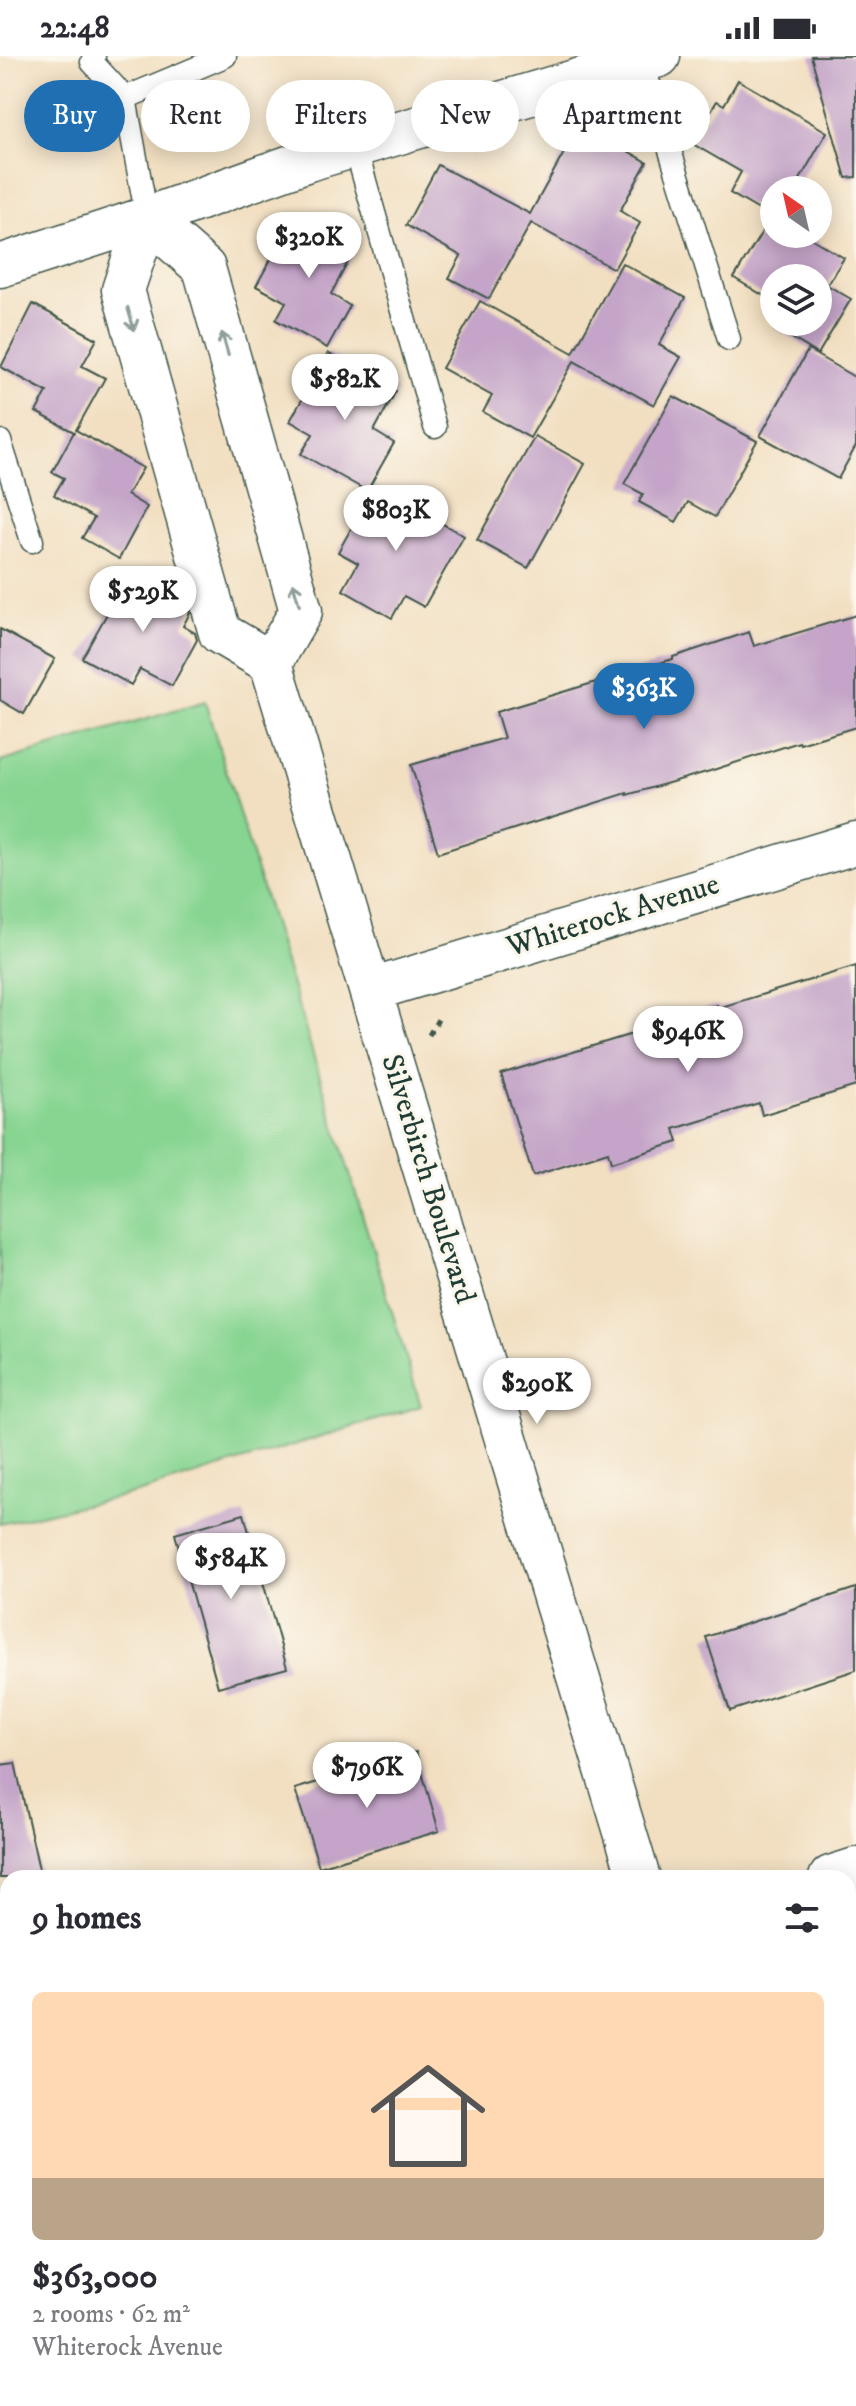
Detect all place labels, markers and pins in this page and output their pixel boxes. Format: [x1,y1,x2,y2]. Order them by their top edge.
pin: $320K [253,212,365,280]
pin: $582K [289,354,401,422]
pin: $803K [340,485,452,553]
pin: $529K [87,566,199,634]
pin: $363K [588,663,700,731]
pin: $946K [632,1006,744,1074]
pin: $290K [481,1358,593,1426]
pin: $584K [175,1533,287,1601]
pin: $796K [311,1742,423,1810]

